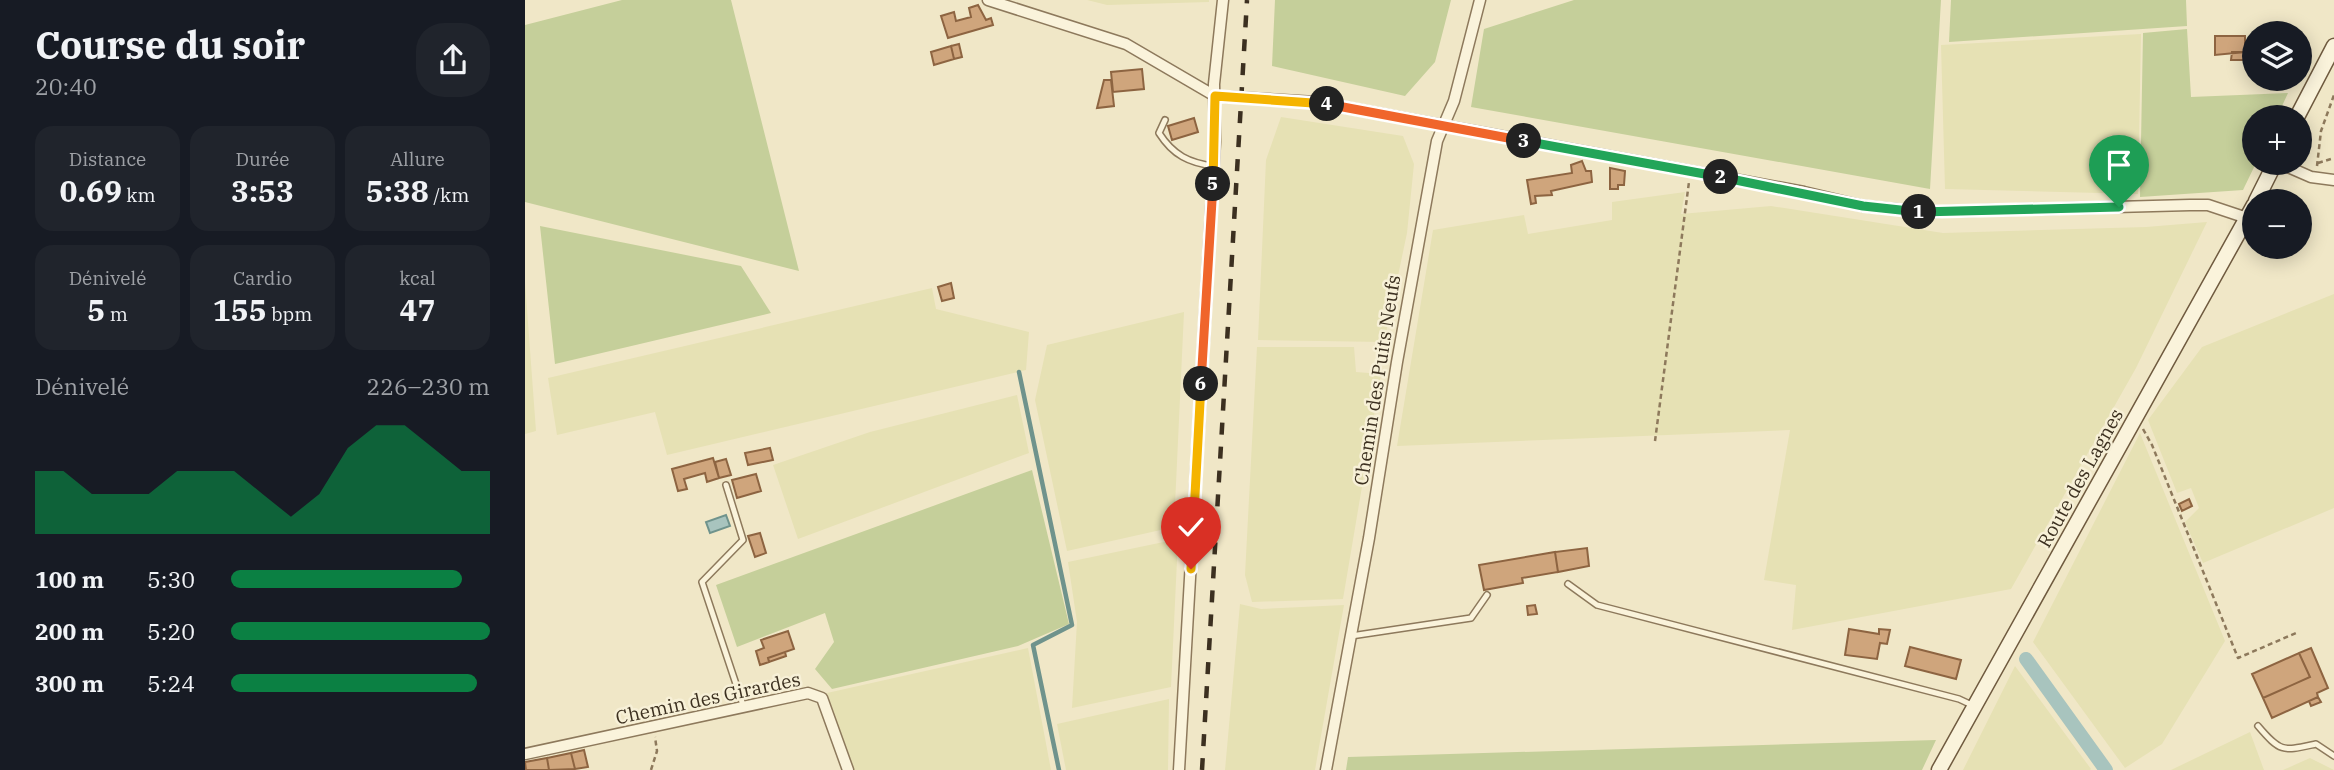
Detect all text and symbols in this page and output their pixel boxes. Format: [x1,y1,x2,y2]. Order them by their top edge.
text: Course du soir [35,20,305,69]
map controls [2242,21,2312,259]
button: layers [2242,21,2312,91]
button: share [416,23,490,97]
text: 20:40 [35,71,97,101]
pin: 4 [1309,86,1345,122]
text: 4 [1321,91,1332,115]
button: + [2242,105,2312,175]
pin: 3 [1507,124,1541,158]
text: 3 [1518,128,1529,152]
pin [2089,135,2149,207]
icon: arrive [2100,146,2138,184]
text: Distance [69,147,146,171]
text: Durée [236,147,289,171]
text: Allure [390,147,445,171]
pin: 2 [1703,160,1739,194]
text: 2 [1715,164,1726,188]
pin: 5 [1195,166,1231,202]
text: 0.69 [59,171,122,210]
text: 3:53 [231,171,294,210]
text: 5:38 [366,171,429,210]
text: 5 [1207,171,1218,195]
text: km [122,183,156,207]
text: /km [429,183,469,207]
button: − [2242,189,2312,259]
pin: 1 [1901,194,1937,230]
text: 1 [1913,199,1924,223]
text: Dénivelé [69,266,146,290]
text: Cardio [233,266,292,290]
text: kcal [399,266,436,290]
street label: Chemin des Puits Neufs [1348,273,1406,487]
text: 5 [87,290,105,329]
text: 155 [213,290,267,329]
text: 47 [400,290,436,329]
text: m [105,302,128,326]
text: bpm [267,302,312,326]
pin: 6 [1183,366,1219,402]
text: Dénivelé [35,371,129,401]
text: 226–230 m [366,371,490,401]
text: 6 [1195,371,1206,395]
street label: Route des Lagnes [2032,404,2128,552]
pin [1161,497,1221,569]
icon: check [1172,508,1210,546]
text: 100 m [35,564,104,594]
text: 5:30 [147,564,195,594]
text: 200 m [35,616,104,646]
text: 5:20 [147,616,195,646]
street label: Chemin des Girardes [613,667,803,729]
text: 300 m [35,668,104,698]
text: 5:24 [147,668,195,698]

